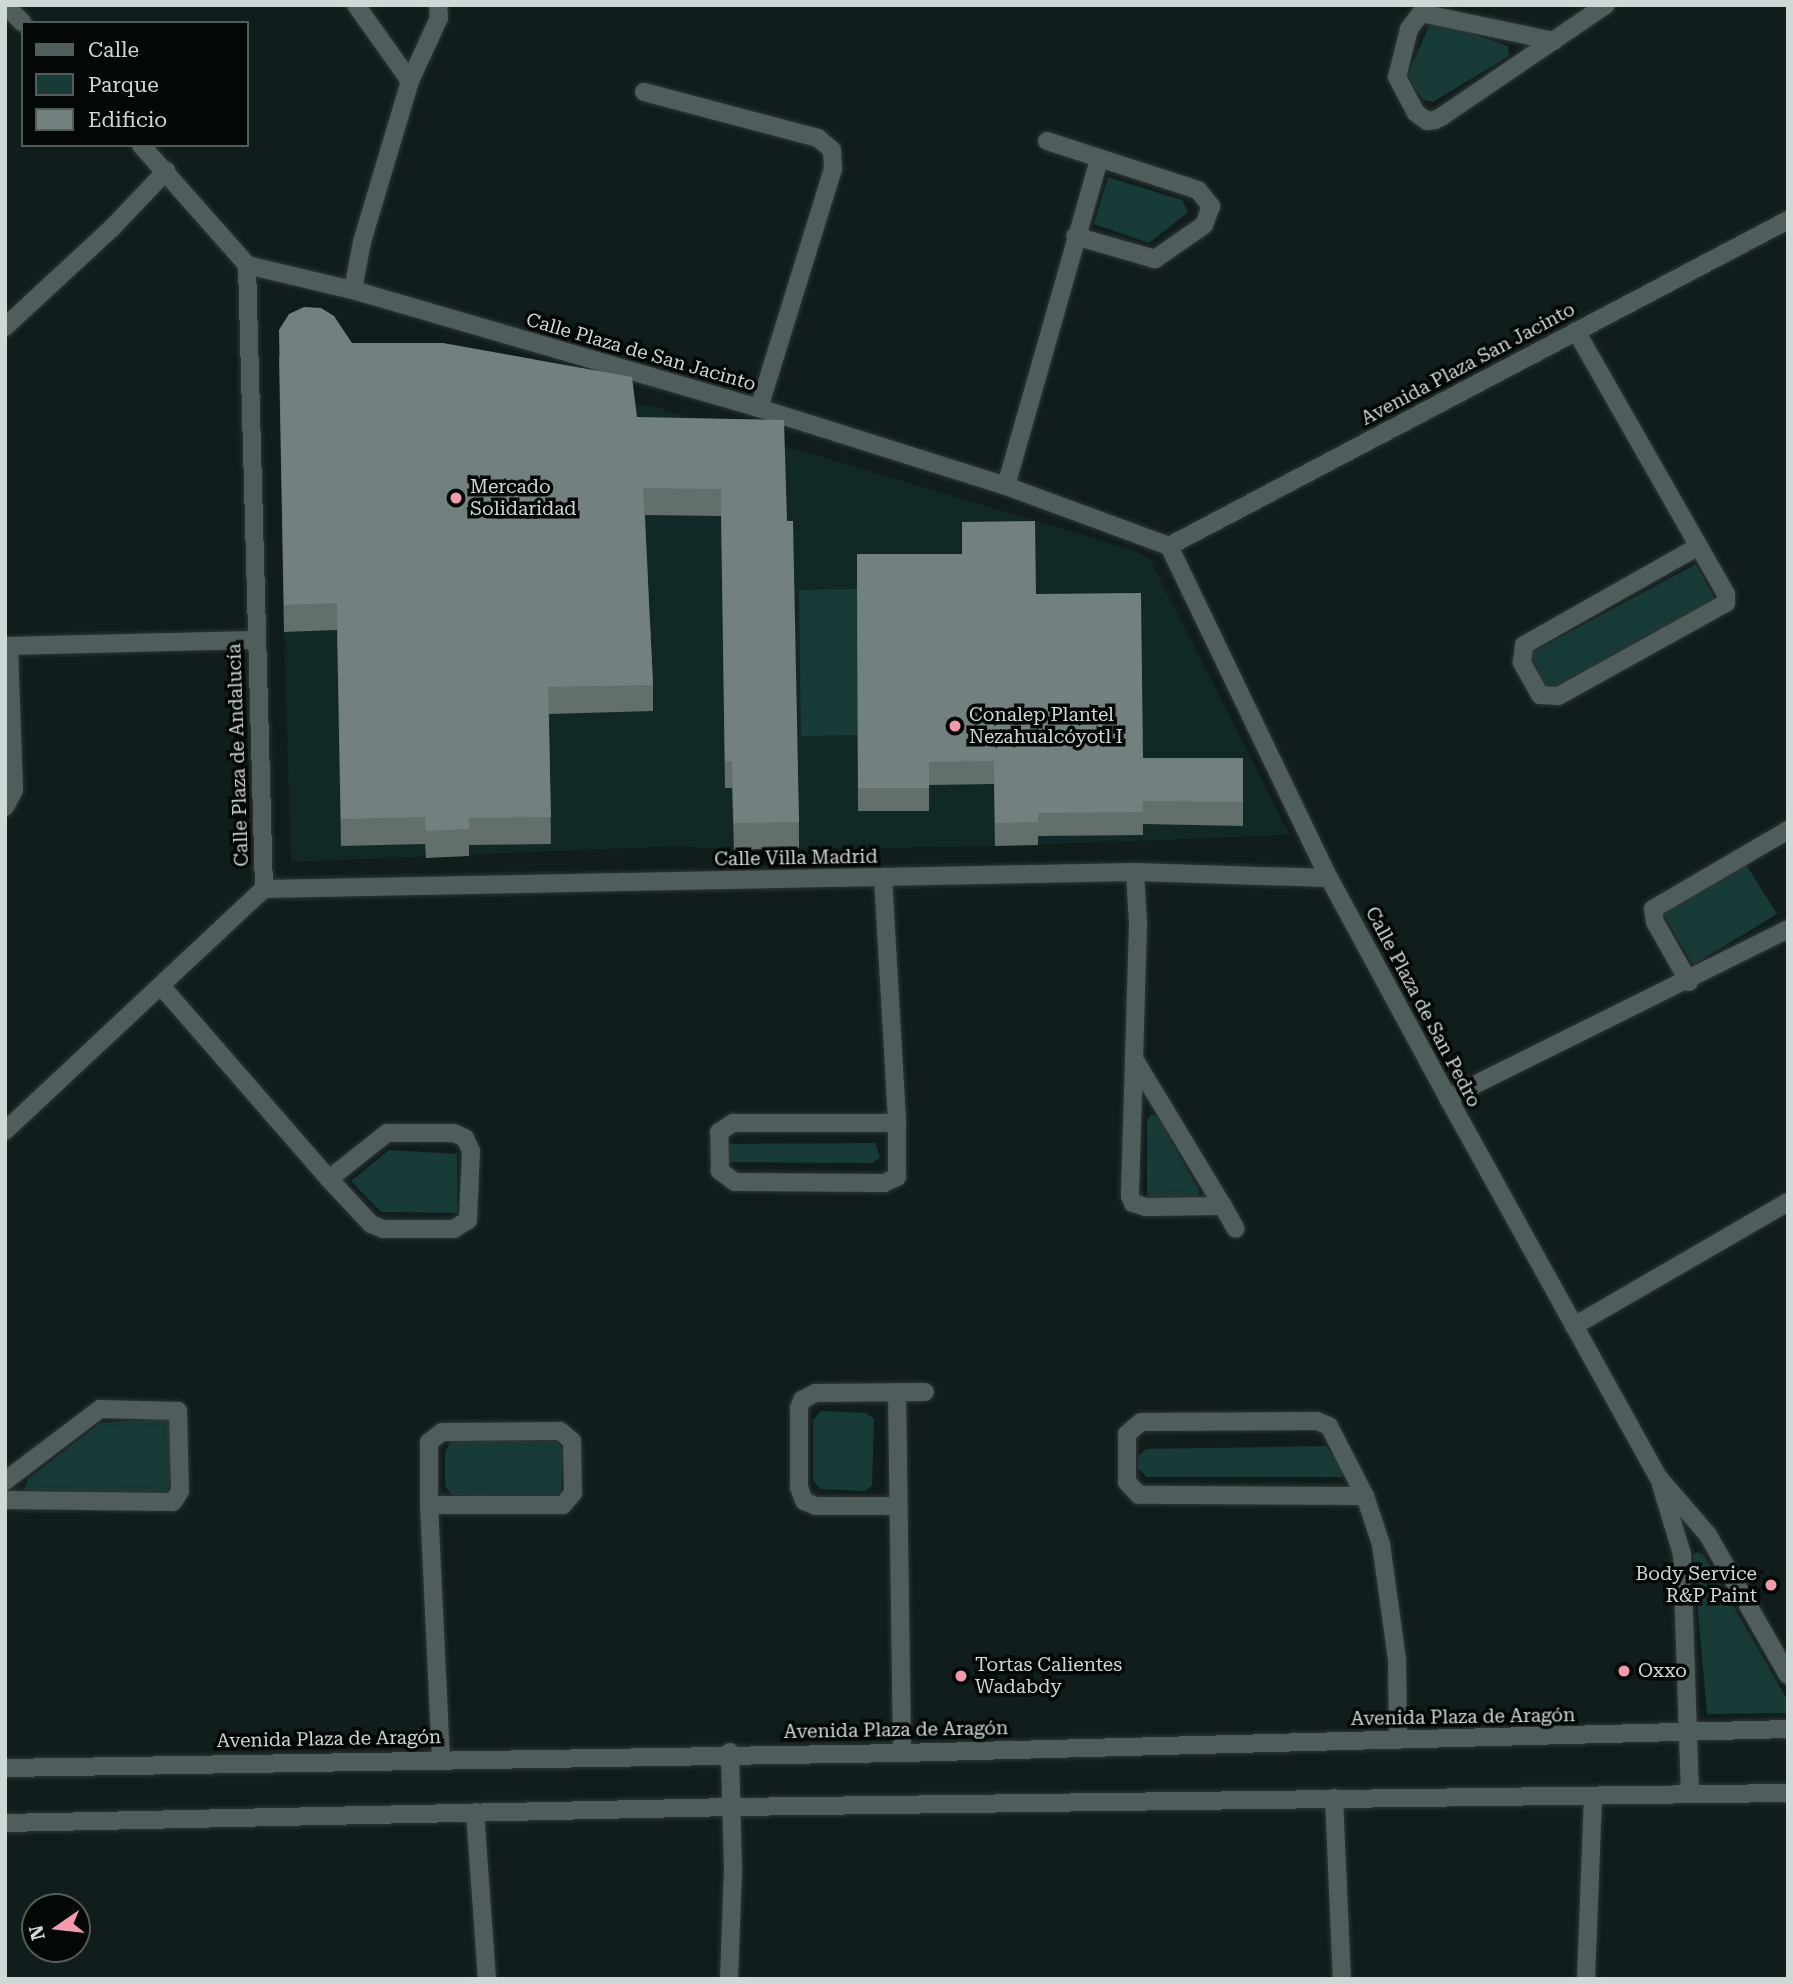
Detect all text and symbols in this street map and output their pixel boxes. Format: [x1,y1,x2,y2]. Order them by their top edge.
legend [21,21,248,147]
text: Calle [88,38,139,62]
text: Parque [88,73,159,97]
text: Edificio [88,108,167,132]
street label: Avenida Plaza San Jacinto [1357,298,1579,430]
street label: Calle Plaza de San Jacinto [524,308,758,396]
place label: Mercado Solidaridad [470,476,577,520]
marker: Mercado Solidaridad [448,490,464,506]
street label: Calle Plaza de Andalucía [223,643,253,867]
place label: Conalep Plantel Nezahualcóyotl I [969,704,1123,748]
marker: Conalep Plantel Nezahualcóyotl I [947,718,963,734]
street label: Calle Villa Madrid [714,845,878,871]
street label: Calle Plaza de San Pedro [1360,903,1486,1111]
place label: Body Service R&P Paint [1635,1563,1757,1607]
marker: Body Service R&P Paint [1763,1577,1779,1593]
place label: Tortas Calientes Wadabdy [975,1654,1122,1698]
place label: Oxxo [1638,1660,1687,1682]
marker: Oxxo [1616,1663,1632,1679]
marker: Tortas Calientes Wadabdy [953,1668,969,1684]
street label: Avenida Plaza de Aragón [1351,1704,1575,1730]
street label: Avenida Plaza de Aragón [784,1717,1008,1743]
street label: Avenida Plaza de Aragón [217,1726,441,1752]
north arrow [21,1893,91,1963]
text: N [24,1923,50,1943]

